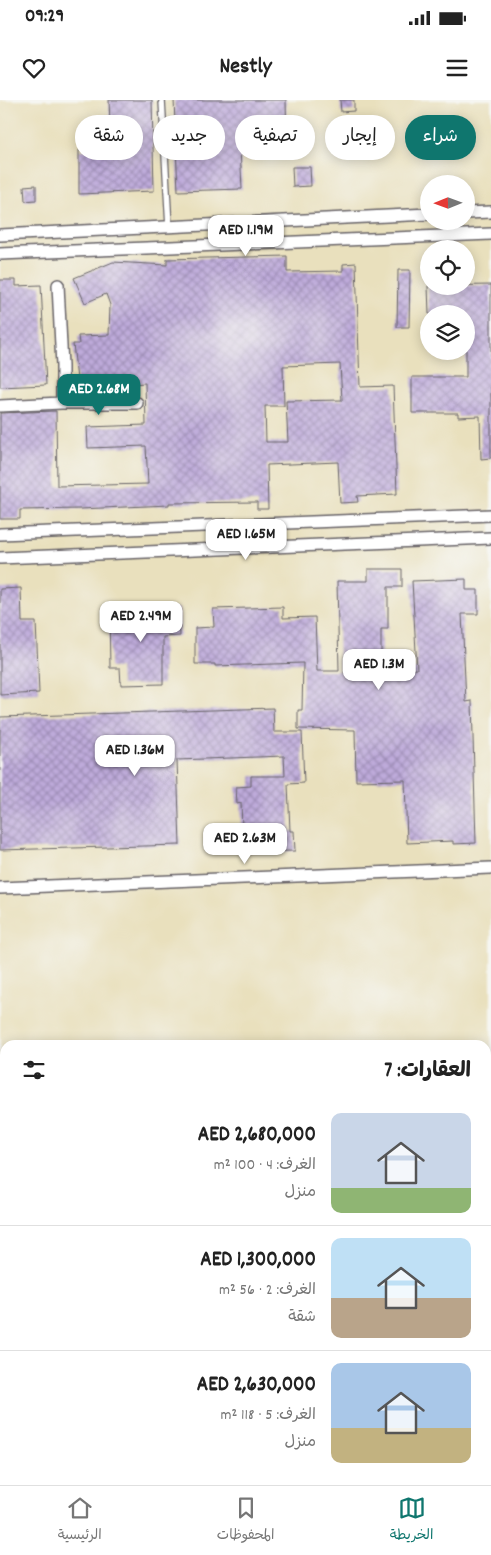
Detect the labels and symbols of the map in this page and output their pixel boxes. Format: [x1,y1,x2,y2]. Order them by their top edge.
north arrow [420,175,475,230]
pin: AED 1.19M [189,214,303,257]
pin: AED 2.68M [42,374,156,416]
pin: AED 1.65M [189,518,303,561]
pin: AED 2.49M [84,600,198,643]
pin: AED 1.3M [327,648,431,691]
pin: AED 1.36M [78,734,192,777]
pin: AED 2.63M [188,822,302,865]

